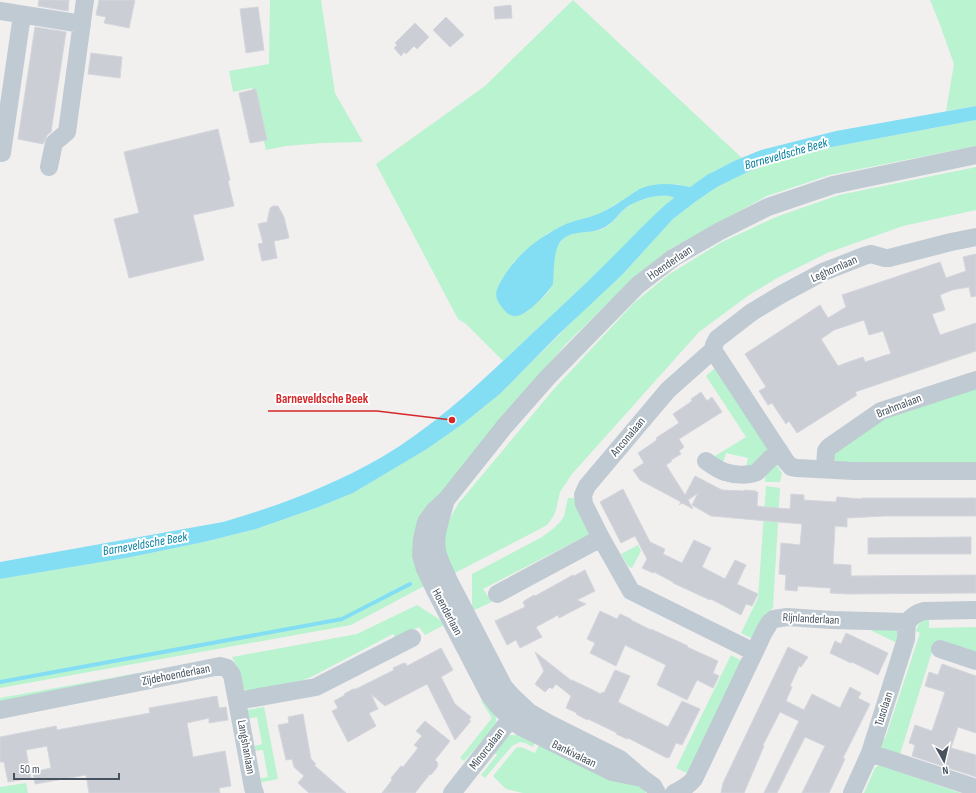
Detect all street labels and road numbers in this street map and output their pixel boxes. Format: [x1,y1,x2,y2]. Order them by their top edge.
street label: Hoenderlaan [645,243,695,283]
street label: Leghornlaan [808,252,860,286]
street label: Brahmalaan [874,391,924,421]
street label: Anconalaan [607,414,649,460]
street label: Hoenderlaan [428,586,466,638]
street label: Rijnlanderlaan [782,610,840,628]
street label: Zijdehoenderlaan [141,661,211,689]
street label: Tusolaan [871,690,897,728]
street label: Langshanlaan [234,719,258,775]
street label: Minorcalaan [466,725,508,773]
street label: Bankivalaan [549,737,599,771]

